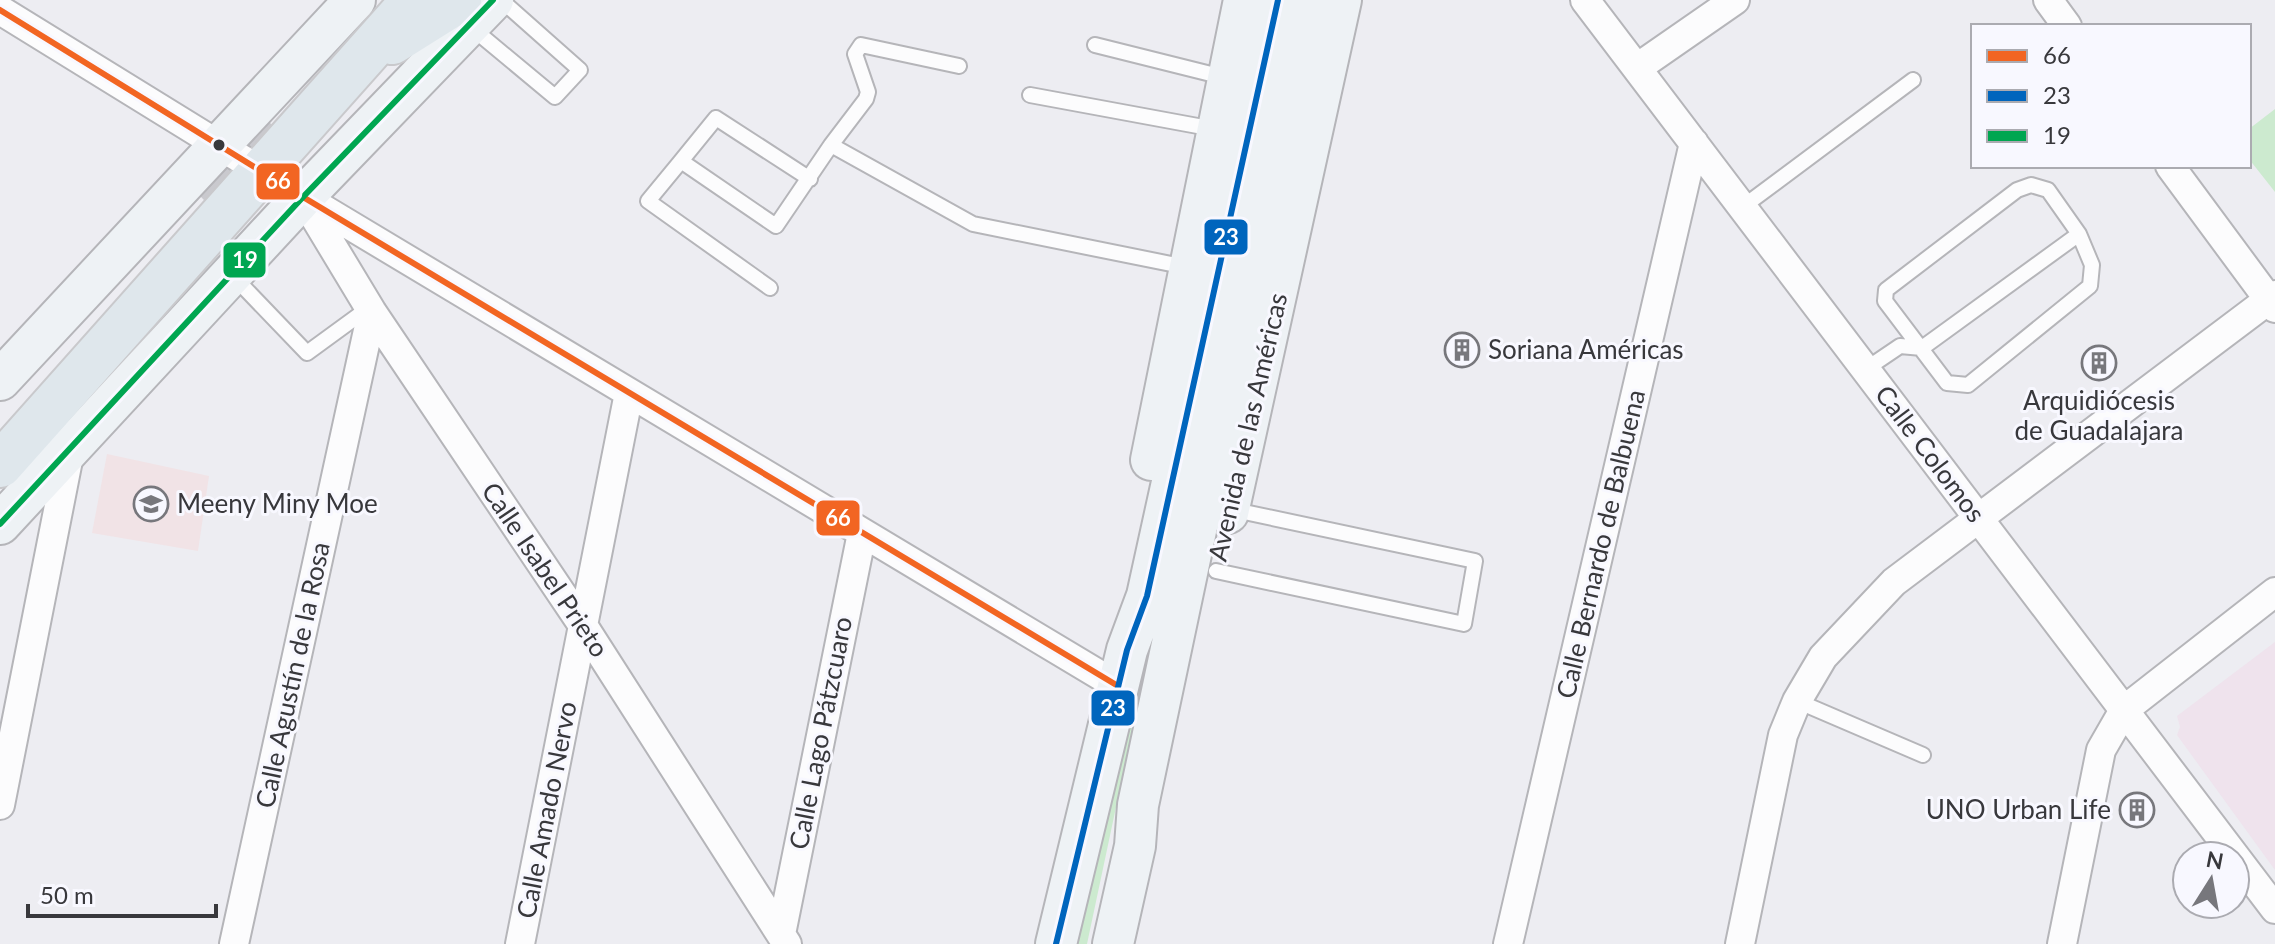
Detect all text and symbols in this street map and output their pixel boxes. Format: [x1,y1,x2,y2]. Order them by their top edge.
legend [1971,24,2251,168]
text: 66 [2043,40,2071,69]
text: 23 [2043,80,2071,109]
text: 19 [2043,120,2071,149]
unlabelled marker [211,137,227,153]
line badge: 66 [255,162,301,201]
text: 66 [265,167,291,194]
line badge: 23 [1203,218,1249,256]
text: 23 [1213,223,1239,250]
line badge: 19 [222,241,267,279]
text: 19 [232,246,258,273]
street label: Avenida de las Américas [1201,290,1293,564]
building icon: Soriana Américas [1443,331,1481,369]
place label: Soriana Américas [1488,333,1684,365]
building icon: Arquidiócesis de Guadalajara [2080,344,2118,382]
street label: Calle Colomos [1869,379,1993,528]
place label: Arquidiócesis de Guadalajara [2014,384,2184,446]
street label: Calle Bernardo de Balbuena [1549,386,1651,701]
street label: Calle Isabel Prieto [476,476,616,663]
school or university icon: Meeny Miny Moe [132,485,170,523]
place label: Meeny Miny Moe [177,487,378,519]
line badge: 66 [815,499,861,537]
text: 66 [825,504,851,531]
street label: Calle Agustín de la Rosa [248,539,336,811]
street label: Calle Lago Pátzcuaro [782,614,858,852]
line badge: 23 [1090,689,1136,727]
text: 23 [1100,694,1126,721]
street label: Calle Amado Nervo [509,699,583,921]
building icon: UNO Urban Life [2118,791,2156,829]
place label: UNO Urban Life [1926,793,2111,825]
north arrow [2171,840,2251,920]
text: N [2204,845,2226,875]
scale bar [28,868,216,918]
text: 50 m [40,880,94,909]

